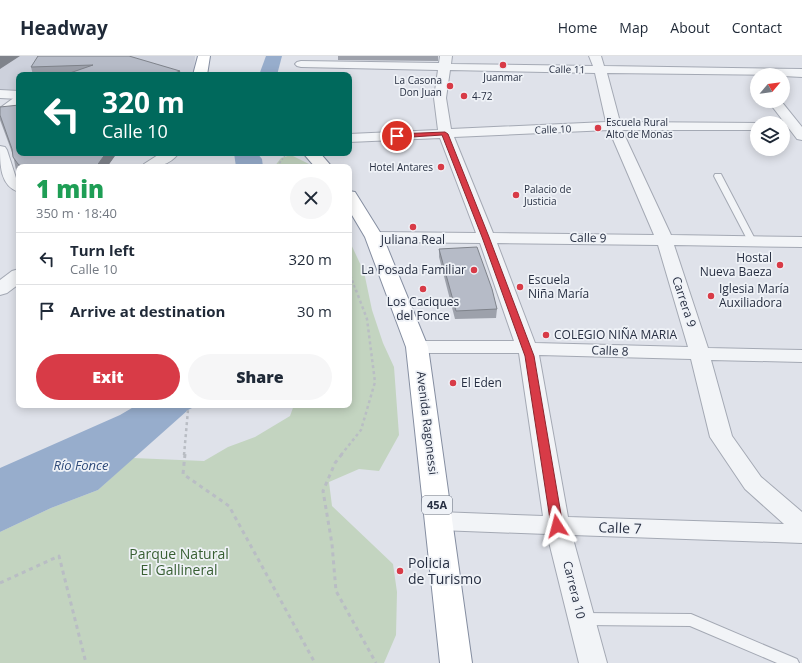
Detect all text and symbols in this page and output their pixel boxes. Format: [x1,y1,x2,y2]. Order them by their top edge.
text: Headway [20,15,108,41]
text: Home [558,18,597,37]
text: Map [619,18,648,37]
text: About [670,18,710,37]
text: Contact [732,18,782,37]
marker: Juanmar [498,60,508,70]
street label: Calle 11 [549,62,585,76]
north arrow [750,68,790,108]
map controls [750,68,790,156]
place label: Juanmar [482,70,523,84]
place label: La Casona Don Juan [394,73,442,99]
marker: La Casona Don Juan [445,81,455,91]
text: 320 m [102,83,185,121]
icon: left [36,88,88,140]
place label: 4-72 [472,89,493,103]
marker: 4-72 [459,91,469,101]
place label: Escuela Rural Alto de Monas [606,115,673,141]
button: layers [750,116,790,156]
text: Calle 10 [102,119,168,143]
pin [380,119,414,153]
street label: Calle 10 [534,121,572,137]
marker: Escuela Rural Alto de Monas [593,123,603,133]
icon: arrive [386,125,408,147]
place label: Hotel Antares [369,160,433,174]
marker: Hotel Antares [436,162,446,172]
text: 1 min [36,172,104,205]
button: close [290,177,332,219]
place label: Palacio de Justicia [523,182,572,208]
marker: Palacio de Justicia [511,190,521,200]
text: 350 m · 18:40 [36,204,117,222]
marker: Juliana Real [408,222,418,232]
street label: Calle 9 [569,229,607,246]
place label: Juliana Real [380,231,445,248]
text: Turn left [70,240,135,260]
icon: left [36,248,58,270]
text: 320 m [288,249,332,269]
place label: Hostal Nueva Baeza [700,249,772,280]
text: Calle 10 [70,260,118,278]
marker: Hostal Nueva Baeza [775,260,785,270]
place label: La Posada Familiar [361,261,466,278]
marker: La Posada Familiar [469,265,479,275]
place label: Escuela Niña María [528,271,589,302]
street label: Carrera 9 [668,274,701,329]
place label: Iglesia María Auxiliadora [719,280,789,311]
marker: Escuela Niña María [515,282,525,292]
marker: Los Caciques del Fonce [418,284,428,294]
marker: Iglesia María Auxiliadora [706,291,716,301]
place label: Los Caciques del Fonce [387,293,460,324]
icon: arrive [36,300,58,322]
text: Arrive at destination [70,301,225,321]
text: 30 m [297,301,332,321]
place label: COLEGIO NIÑA MARIA [554,326,678,343]
marker: COLEGIO NIÑA MARIA [541,330,551,340]
street label: Calle 8 [591,341,629,360]
button: Exit [36,354,180,400]
button: Share [188,354,332,400]
street label: Avenida Ragonessi [413,370,442,476]
place label: El Eden [461,374,502,391]
marker: El Eden [448,378,458,388]
water label: Río Fonce [54,456,109,474]
road number: 45A [422,496,452,514]
position arrow [536,505,578,547]
street label: Calle 7 [598,517,642,538]
park label: Parque Natural El Gallineral [129,544,229,579]
place label: Policia de Turismo [408,553,482,588]
street label: Carrera 10 [559,559,590,621]
marker: Policia de Turismo [395,566,405,576]

